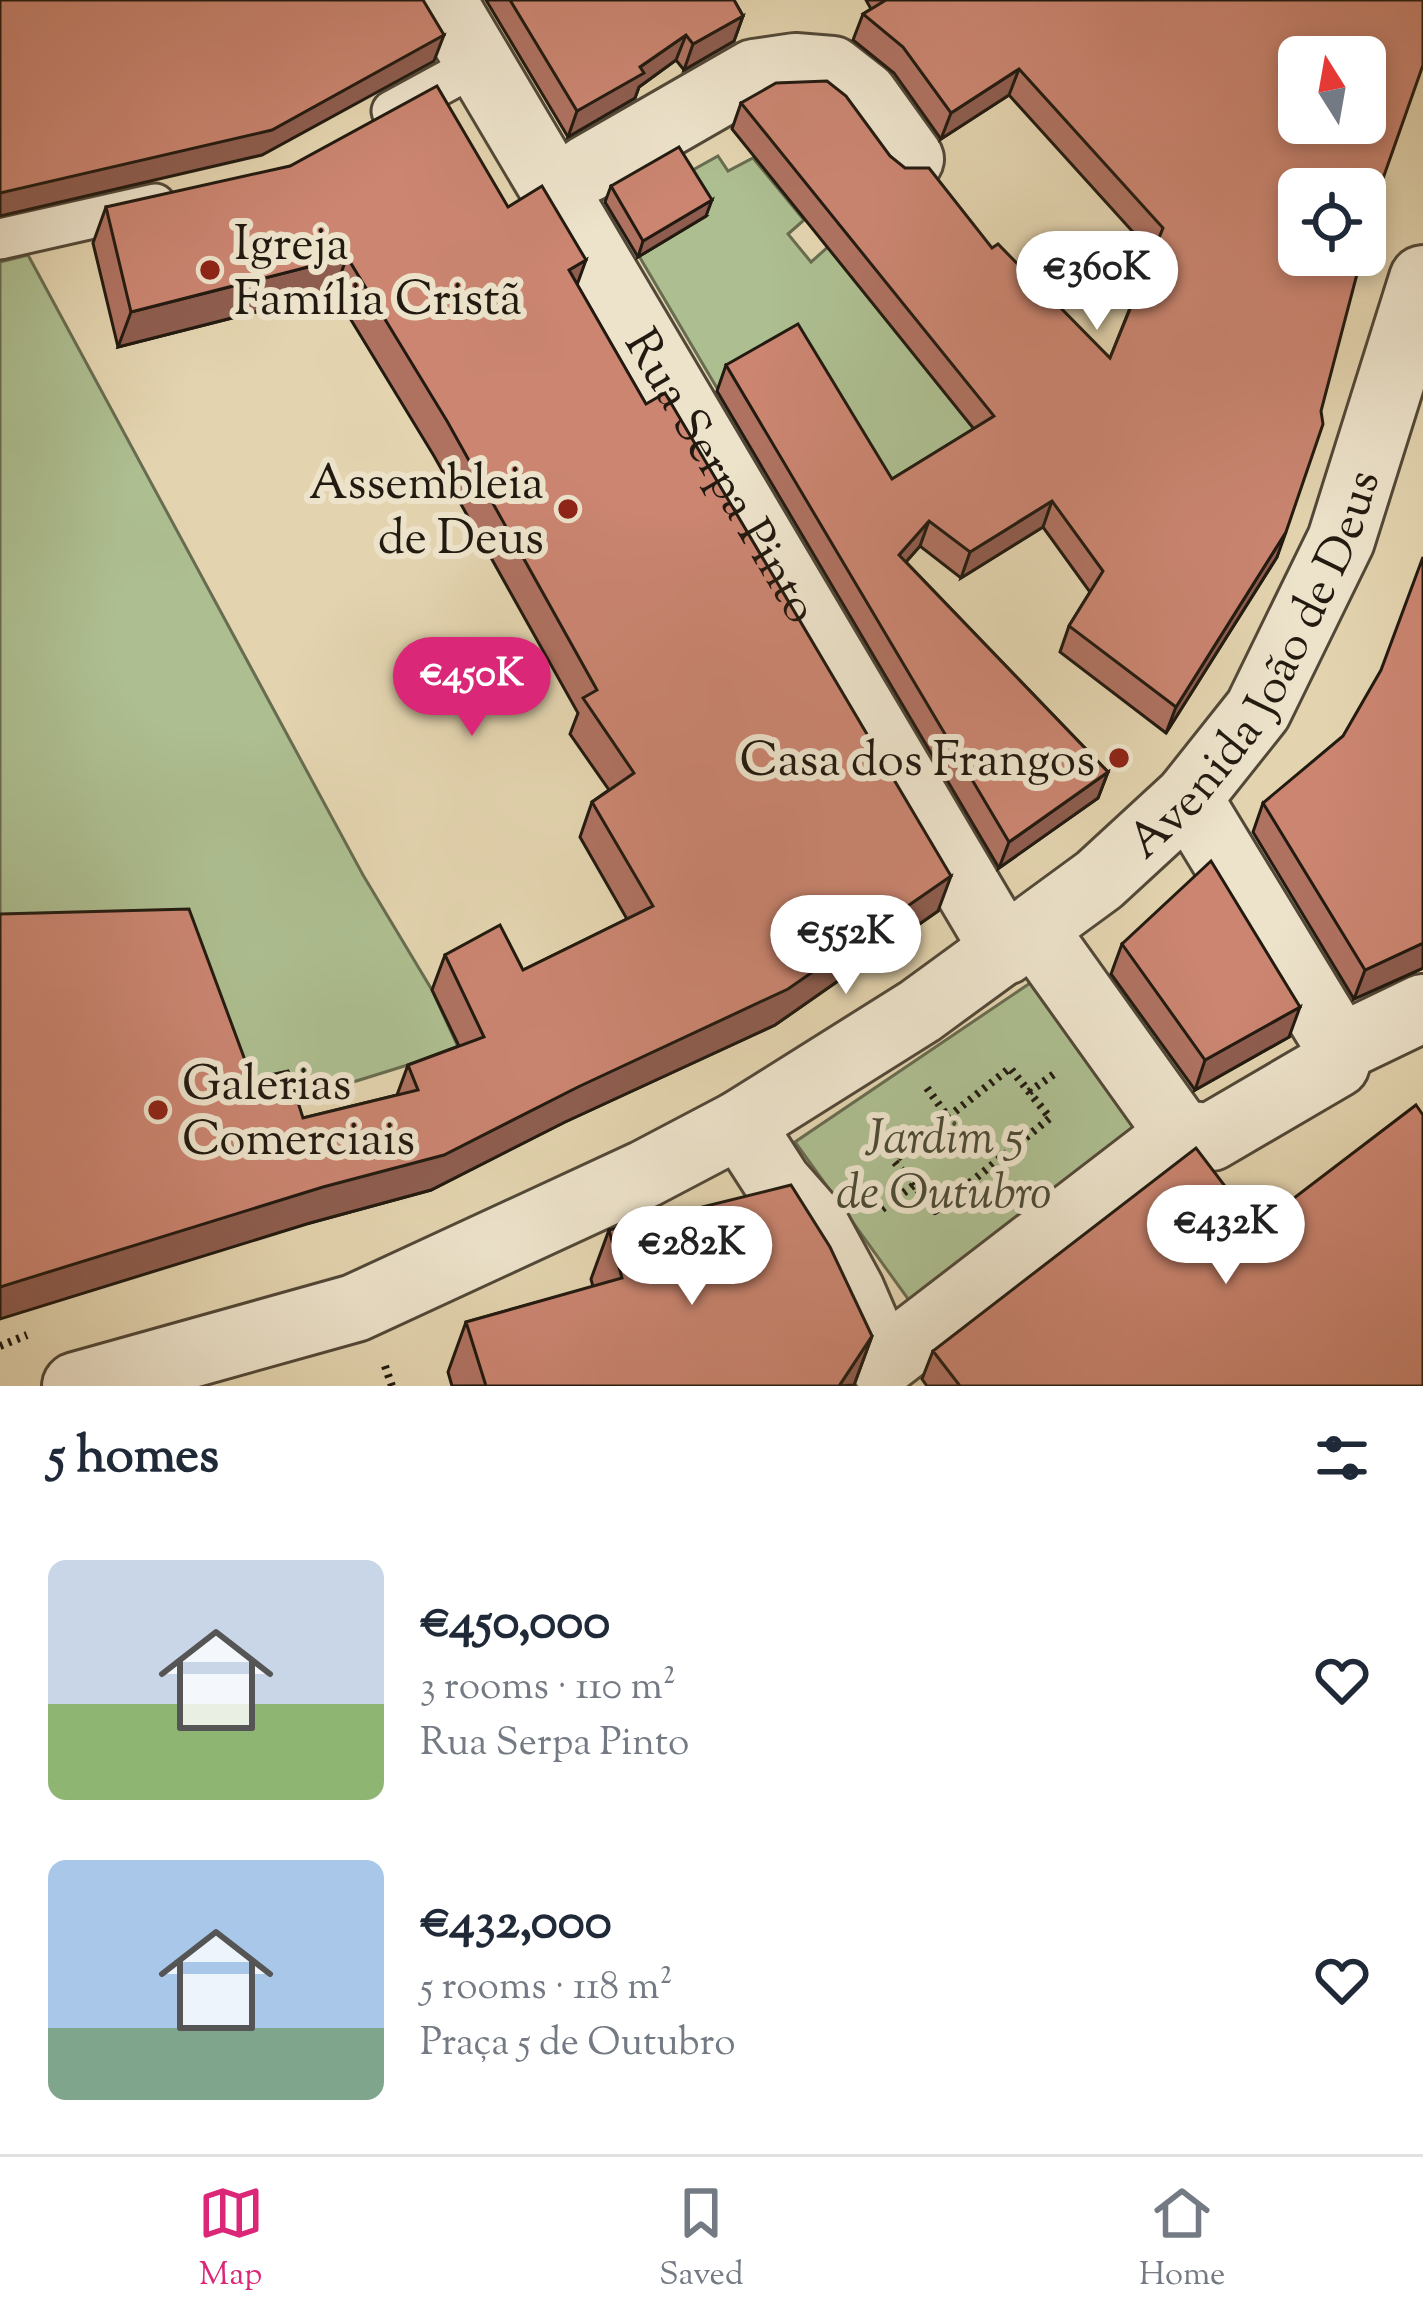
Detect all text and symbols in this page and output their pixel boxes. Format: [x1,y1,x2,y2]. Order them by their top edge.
north arrow [1278,36,1386,144]
map controls [1278,36,1386,276]
button: locate [1278,168,1386,276]
place label: Igreja Família Cristã [234,213,522,337]
pin: €360K [1013,231,1181,333]
text: €360K [1043,242,1151,298]
marker: Igreja Família Cristã [197,257,223,283]
street label: Rua Serpa Pinto [604,317,833,638]
place label: Assembleia de Deus [309,452,544,576]
street label: Avenida João de Deus [1114,462,1401,878]
marker: Assembleia de Deus [555,496,581,522]
pin: €450K [388,637,556,739]
text: €450K [420,648,524,704]
place label: Casa dos Frangos [739,729,1095,798]
marker: Casa dos Frangos [1106,745,1132,771]
pin: €552K [762,895,930,997]
text: €552K [797,906,895,962]
place label: Galerias Comerciais [182,1053,415,1177]
marker: Galerias Comerciais [145,1097,171,1123]
park label: Jardim 5 de Outubro [837,1106,1052,1230]
pin: €432K [1142,1185,1310,1287]
text: €432K [1174,1196,1278,1252]
pin: €282K [608,1206,776,1308]
text: €282K [638,1217,746,1273]
text: 5 homes [48,1422,219,1495]
icon: filters [1309,1425,1375,1491]
text: €450,000 [420,1588,610,1661]
icon: home [144,1608,288,1752]
icon: heart [1309,1647,1375,1713]
text: 3 rooms · 110 m² [420,1661,676,1717]
text: Rua Serpa Pinto [420,1717,689,1773]
text: €432,000 [420,1888,612,1961]
icon: home [144,1908,288,2052]
icon: heart [1309,1947,1375,2013]
text: 5 rooms · 118 m² [420,1961,673,2017]
text: Praça 5 de Outubro [420,2017,736,2073]
tab: Map [198,2180,264,2300]
tab: Saved [659,2180,744,2300]
tab: Home [1139,2180,1225,2300]

